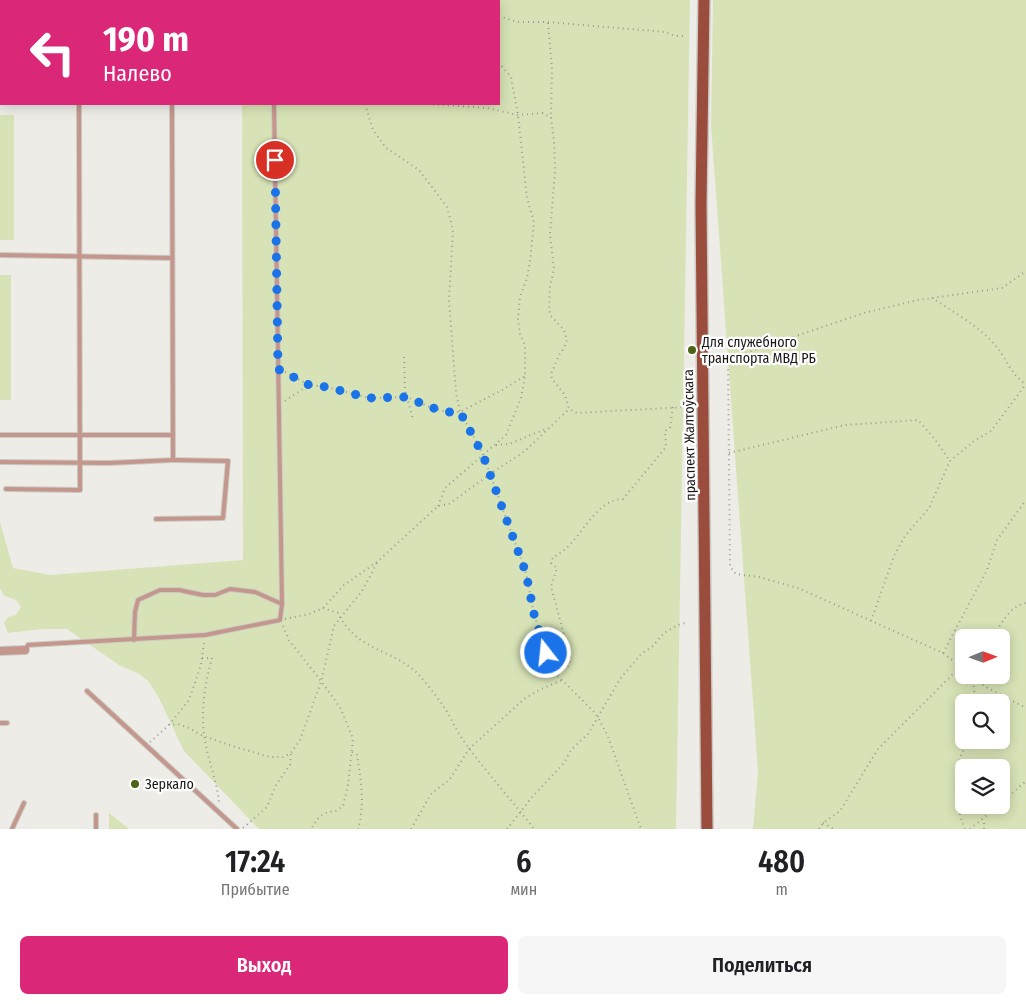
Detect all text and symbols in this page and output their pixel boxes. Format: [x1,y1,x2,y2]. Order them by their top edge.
text: 190 m [103,18,189,60]
icon: left [20,20,85,85]
text: Налево [103,60,172,87]
pin [254,139,296,181]
icon: arrive [261,146,289,174]
place label: Для служебного транспорта МВД РБ [701,334,816,367]
marker: Для служебного транспорта МВД РБ [686,344,698,356]
street label: праспект Жалтоўскага [680,369,699,501]
position arrow [519,626,571,678]
north arrow [955,629,1010,684]
map controls [955,629,1010,814]
button: search [955,694,1010,749]
button: layers [955,759,1010,814]
place label: Зеркало [145,776,194,793]
marker: Зеркало [129,778,141,790]
text: 17:24 [225,844,285,880]
text: 6 [516,844,532,880]
text: 480 [758,844,805,880]
text: Прибытие [221,880,290,899]
text: мин [510,880,537,899]
text: m [775,880,788,899]
button: Выход [20,936,508,994]
button: Поделиться [518,936,1006,994]

